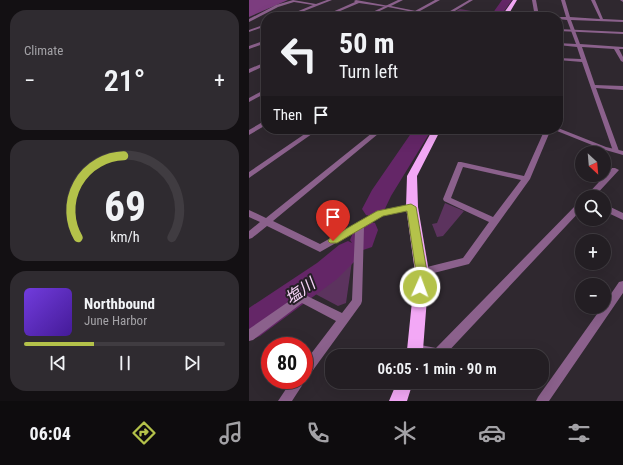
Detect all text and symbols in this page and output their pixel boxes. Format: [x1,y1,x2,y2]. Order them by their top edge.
text: 50 m [339,27,395,60]
icon: left [273,28,325,80]
text: Climate [24,43,63,58]
text: Turn left [339,61,398,82]
text: 21° [104,63,145,98]
text: − [24,68,35,93]
text: + [214,68,225,93]
icon: arrive [310,104,332,126]
text: Then [273,106,302,124]
north arrow [575,146,611,182]
map controls [575,146,611,314]
text: 69 [103,182,146,231]
button: search [575,190,611,226]
pin [316,200,350,241]
icon: arrive [322,206,344,228]
text: km/h [110,229,139,245]
button: + [575,234,611,270]
position arrow [399,266,441,308]
water label: 塩川 [281,273,320,308]
button: − [575,278,611,314]
text: Northbound [84,295,155,313]
text: June Harbor [84,313,147,328]
speed limit sign: 80 [261,337,313,389]
icon: previous [47,352,69,374]
icon: pause [114,352,136,374]
icon: next [181,352,203,374]
text: 06:05 · 1 min · 90 m [377,360,497,378]
icon: directions [130,419,158,447]
icon: music [217,419,245,447]
icon: phone [304,419,332,447]
icon: climate [391,419,419,447]
icon: car [478,419,506,447]
icon: filters [565,419,593,447]
text: 06:04 [30,423,71,444]

